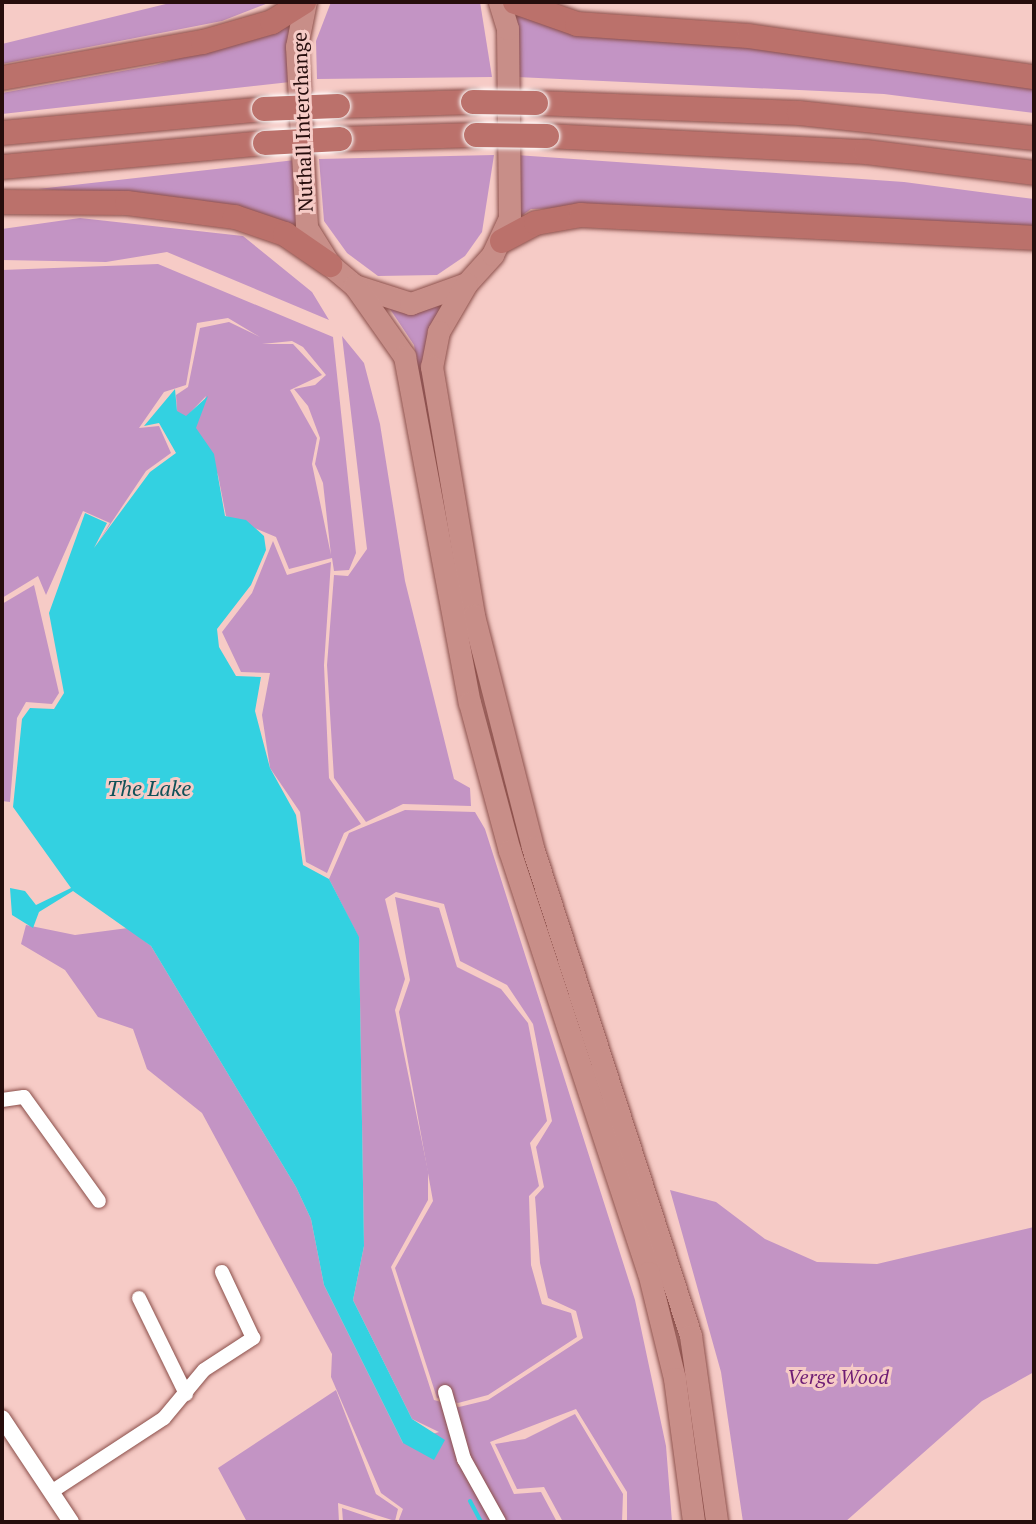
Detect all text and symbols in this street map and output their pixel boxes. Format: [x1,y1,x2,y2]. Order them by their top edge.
street label: Nuthall Interchange [287,32,317,212]
water label: The Lake [107,775,191,801]
park label: Verge Wood [787,1364,889,1388]

